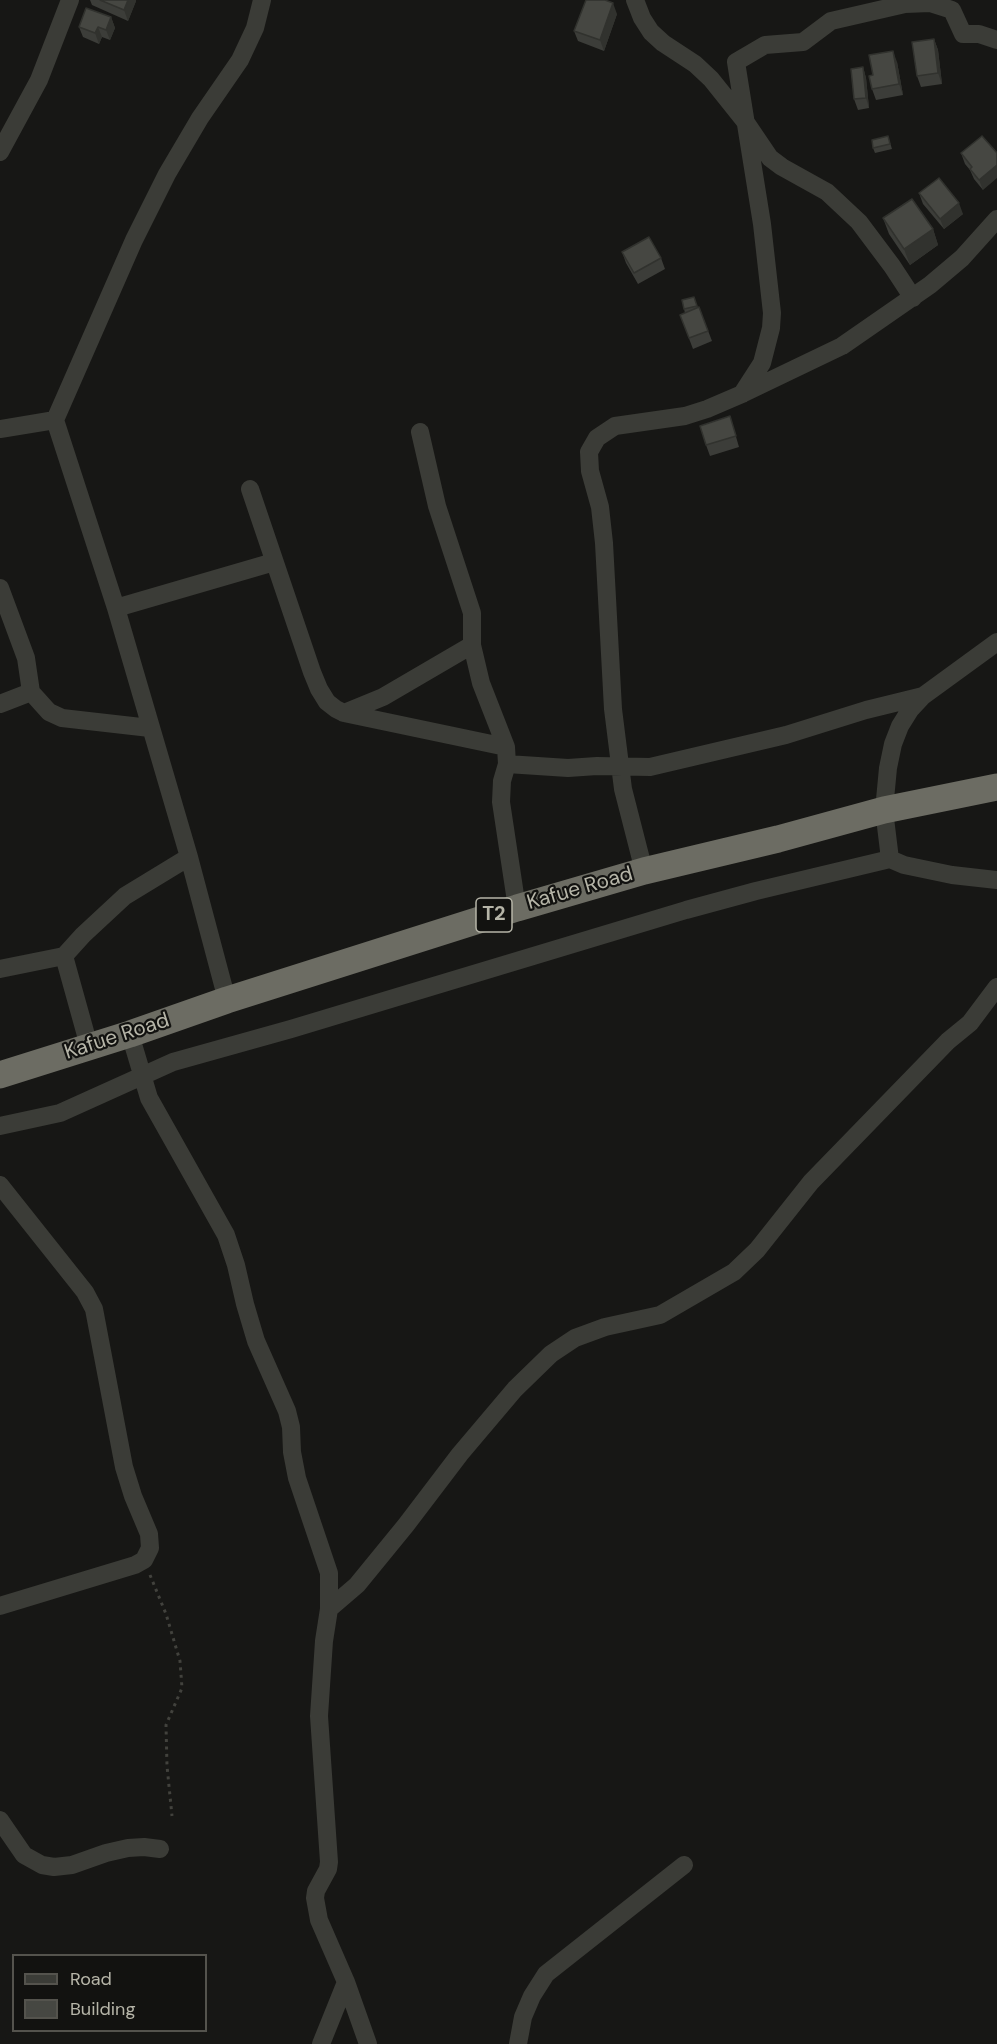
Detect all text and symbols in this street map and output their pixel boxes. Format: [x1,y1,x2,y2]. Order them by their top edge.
street label: Kafue Road [524,862,636,916]
road number: T2 [476,898,512,932]
street label: Kafue Road [61,1008,173,1066]
legend [12,1954,207,2032]
text: Road [70,1967,112,1991]
text: Building [70,1997,135,2021]

